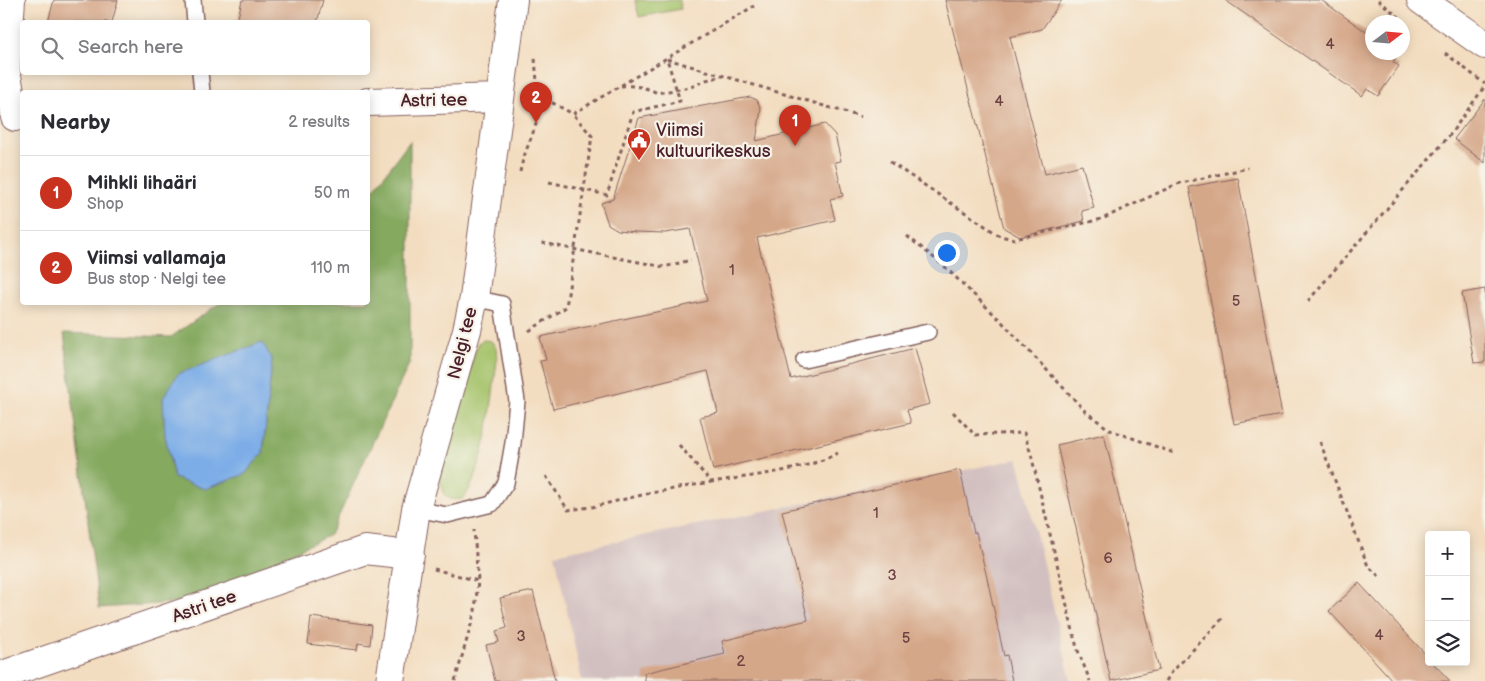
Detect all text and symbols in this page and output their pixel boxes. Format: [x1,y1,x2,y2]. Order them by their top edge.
north arrow [1365,15,1410,60]
search box [20,20,370,75]
icon: search [38,34,66,62]
house number: 4 [1325,35,1335,54]
text: Search here [78,36,183,59]
pin: 2 [520,82,552,123]
street label: Astri tee [400,89,468,112]
house number: 4 [994,92,1004,111]
pin: 1 [779,105,811,146]
text: Nearby [40,110,110,135]
text: 2 results [288,113,350,132]
place label: Viimsi kultuurikeskus [656,120,771,162]
public building icon: Viimsi kultuurikeskus [626,127,652,161]
text: Mihkli lihaäri [87,172,197,195]
text: 1 [53,184,59,203]
text: 50 m [314,184,350,203]
text: Shop [87,195,124,214]
your location [934,240,960,266]
text: Viimsi vallamaja [87,247,226,270]
text: 2 [51,259,61,278]
text: 110 m [311,259,350,278]
house number: 1 [729,261,735,280]
text: Bus stop · Nelgi tee [87,270,226,289]
house number: 5 [1232,292,1240,311]
street label: Nelgi tee [443,304,482,382]
house number: 1 [873,504,879,523]
map controls [1425,531,1470,666]
button: + [1425,531,1470,576]
house number: 6 [1103,549,1113,568]
house number: 3 [887,566,897,585]
button: − [1425,576,1470,621]
street label: Astri tee [169,586,239,627]
button: layers [1425,621,1470,666]
house number: 4 [1374,626,1384,645]
house number: 3 [516,627,526,646]
house number: 5 [902,629,910,648]
house number: 2 [737,652,746,671]

